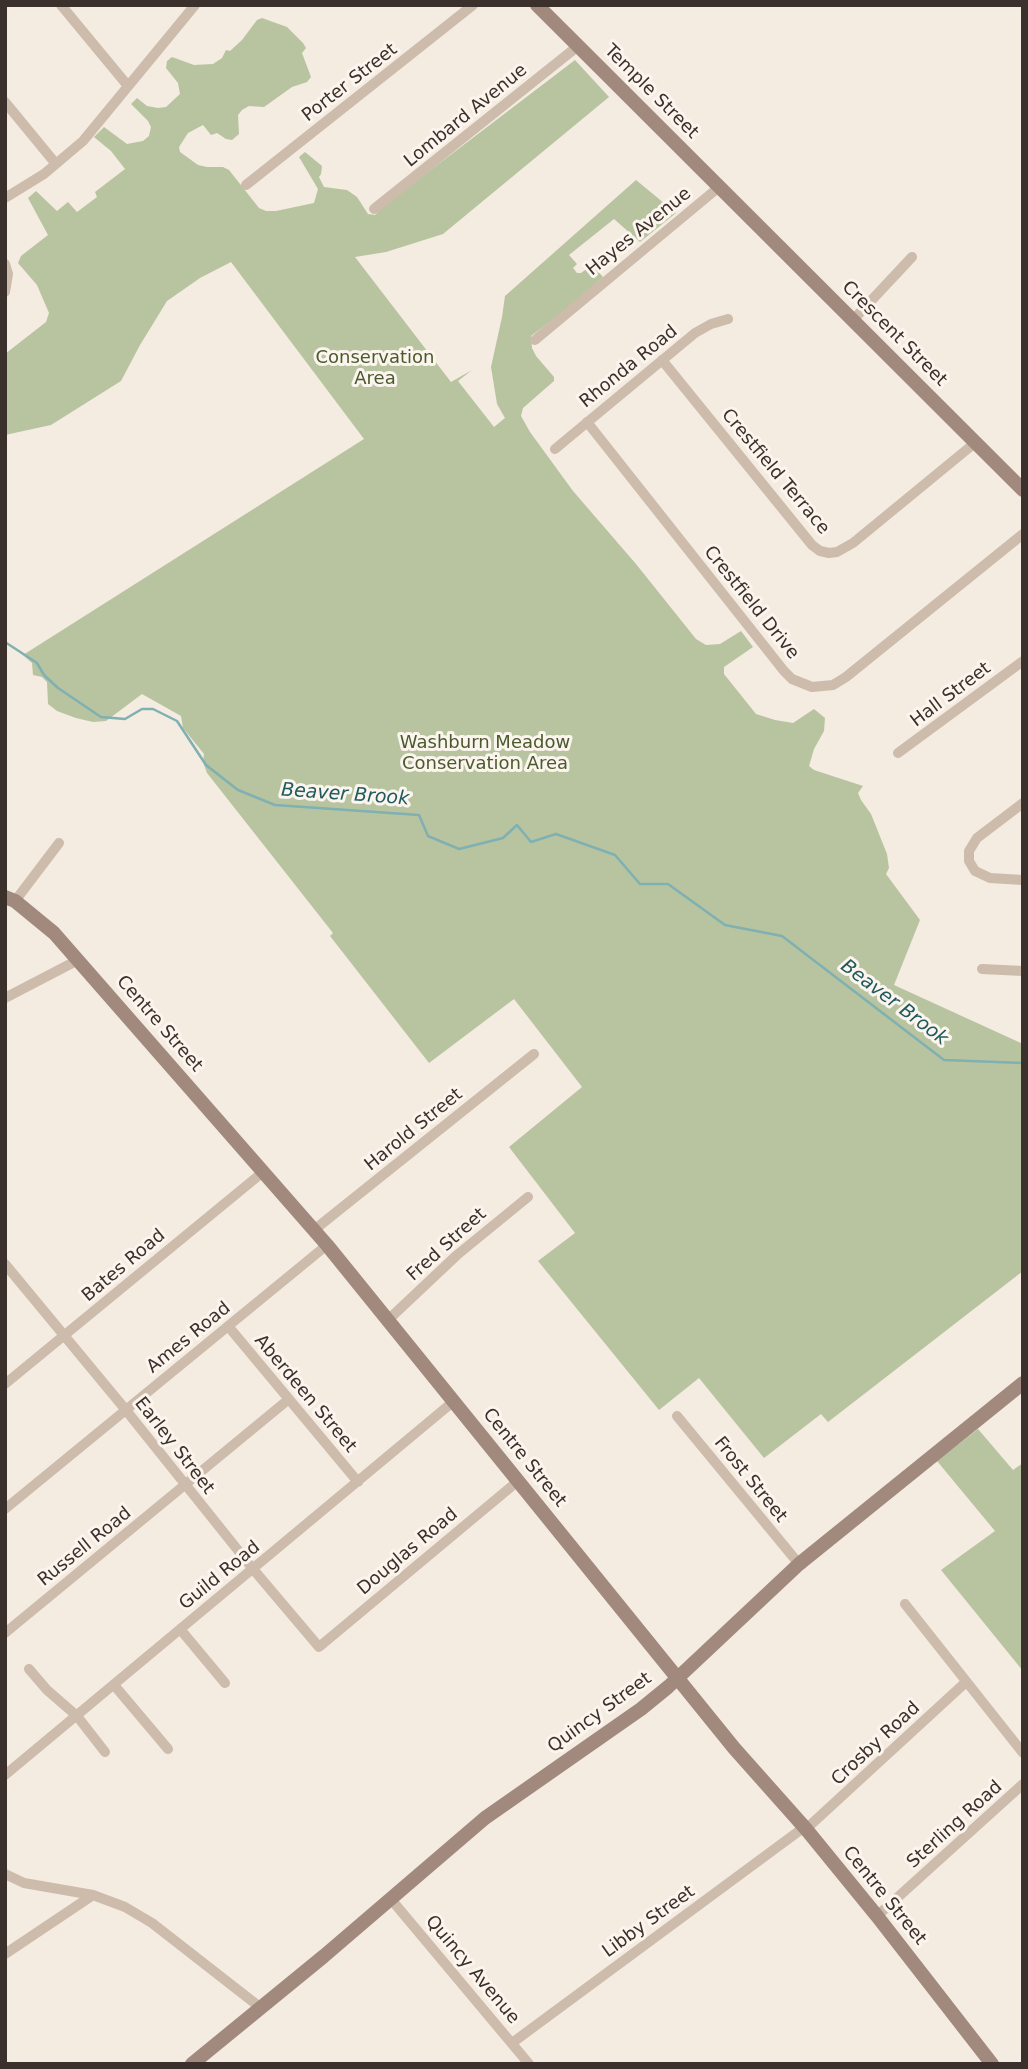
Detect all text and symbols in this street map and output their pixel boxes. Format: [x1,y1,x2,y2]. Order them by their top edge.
street label: Porter Street [298,39,402,127]
street label: Temple Street [599,40,703,144]
street label: Lombard Avenue [400,60,532,172]
street label: Hayes Avenue [582,183,696,281]
street label: Crescent Street [837,277,951,391]
street label: Rhonda Road [576,321,682,413]
park label: Conservation Area [315,347,435,390]
street label: Crestfield Terrace [716,405,834,539]
street label: Crestfield Drive [699,542,803,664]
street label: Hall Street [907,658,995,732]
park label: Washburn Meadow Conservation Area [400,732,570,774]
water label: Beaver Brook [280,779,410,811]
water label: Beaver Brook [836,955,952,1051]
street label: Centre Street [111,971,207,1077]
street label: Harold Street [361,1084,467,1176]
street label: Fred Street [403,1204,491,1286]
street label: Bates Road [78,1225,170,1307]
street label: Ames Road [143,1298,235,1378]
street label: Aberdeen Street [249,1331,361,1457]
street label: Earley Street [129,1393,219,1499]
street label: Centre Street [478,1404,570,1512]
street label: Frost Street [709,1433,791,1527]
street label: Russell Road [34,1503,136,1591]
street label: Douglas Road [354,1504,462,1600]
street label: Guild Road [175,1537,265,1615]
street label: Quincy Street [544,1668,656,1758]
street label: Crosby Road [827,1698,925,1790]
street label: Sterling Road [903,1777,1007,1873]
street label: Centre Street [838,1842,930,1950]
street label: Libby Street [599,1881,699,1963]
street label: Quincy Avenue [420,1911,524,2029]

